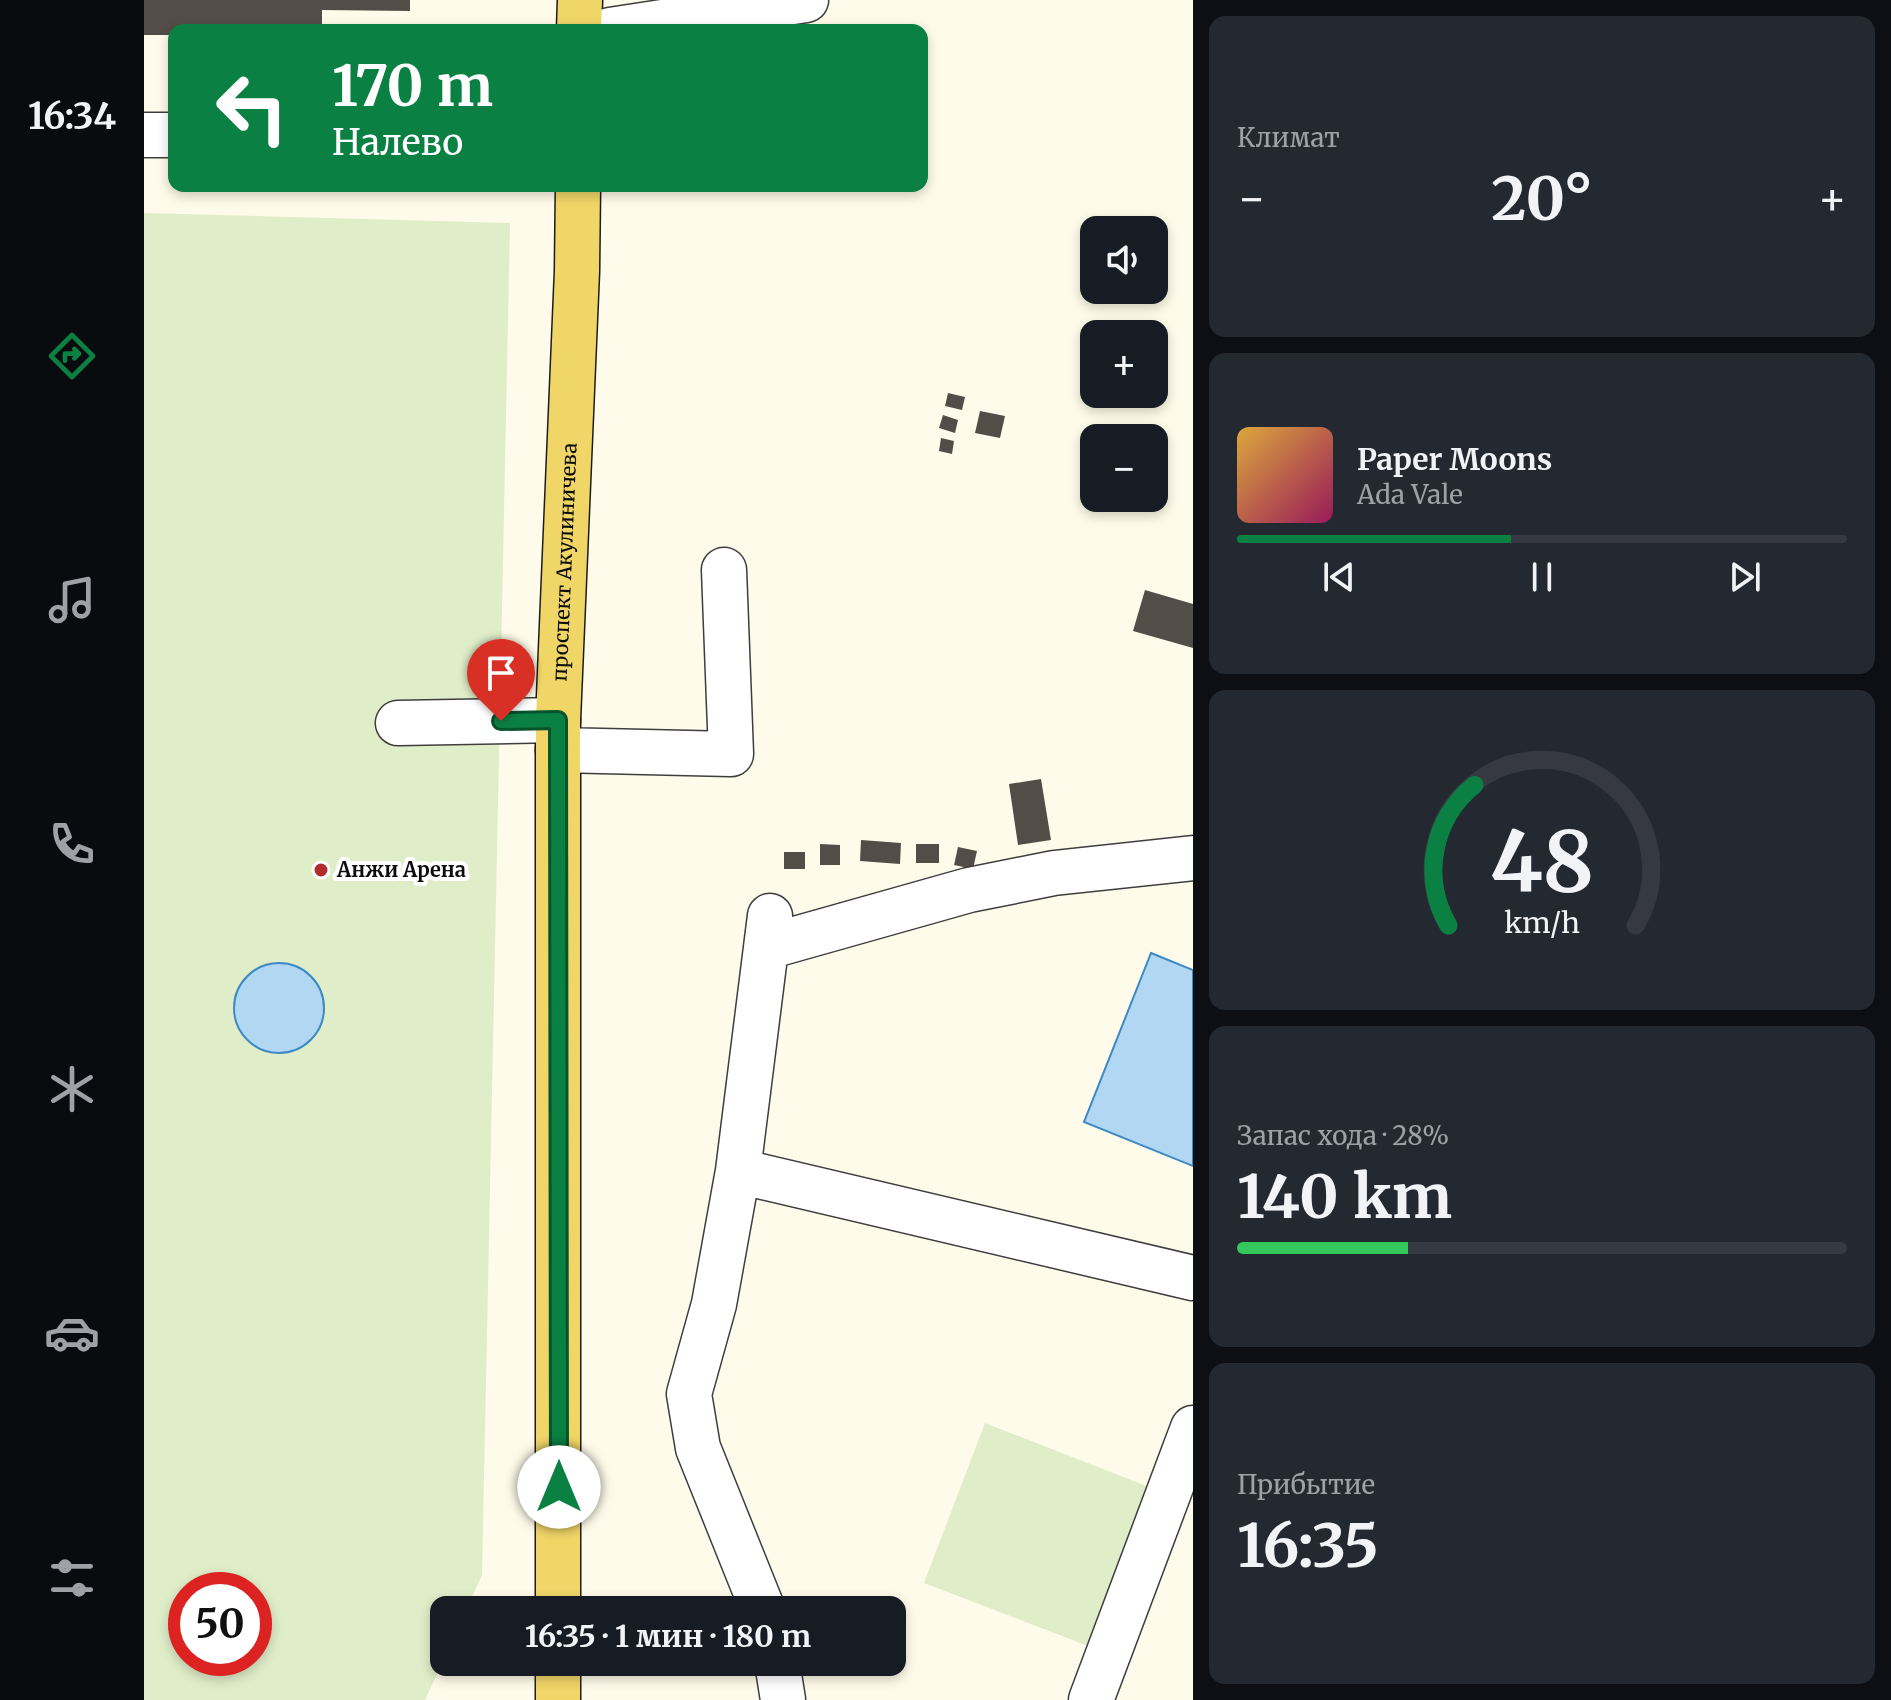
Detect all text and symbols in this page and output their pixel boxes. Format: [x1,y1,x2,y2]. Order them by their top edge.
text: 170 m [332,51,493,121]
icon: left [200,56,304,160]
text: 16:34 [28,94,116,139]
text: Налево [332,120,463,165]
text: Климат [1237,121,1340,154]
text: 20° [1491,161,1593,236]
text: − [1237,171,1266,226]
text: + [1818,171,1847,226]
map controls [1080,216,1168,512]
button: sound [1080,216,1168,304]
button: + [1080,320,1168,408]
icon: directions [44,328,100,384]
button: − [1080,424,1168,512]
text: Paper Moons [1357,440,1552,478]
street label: проспект Акулиничева [547,442,582,682]
text: Ada Vale [1357,478,1463,511]
icon: previous [1317,555,1361,599]
icon: pause [1520,555,1564,599]
icon: next [1723,555,1767,599]
icon: music [44,572,100,628]
pin [467,639,535,721]
icon: arrive [479,651,523,695]
text: 48 [1490,810,1594,915]
icon: phone [44,816,100,872]
place label: Анжи Арена [336,857,466,882]
marker: Анжи Арена [312,861,330,879]
text: km/h [1504,905,1580,941]
icon: climate [44,1061,100,1117]
text: Запас хода · 28% [1237,1119,1449,1152]
text: 140 km [1237,1159,1452,1234]
icon: car [44,1305,100,1361]
position arrow [517,1445,601,1529]
text: Прибытие [1237,1468,1375,1501]
text: 16:35 [1237,1508,1379,1583]
icon: filters [44,1550,100,1606]
speed limit sign: 50 [168,1572,272,1676]
text: 16:35 · 1 мин · 180 m [525,1617,811,1655]

